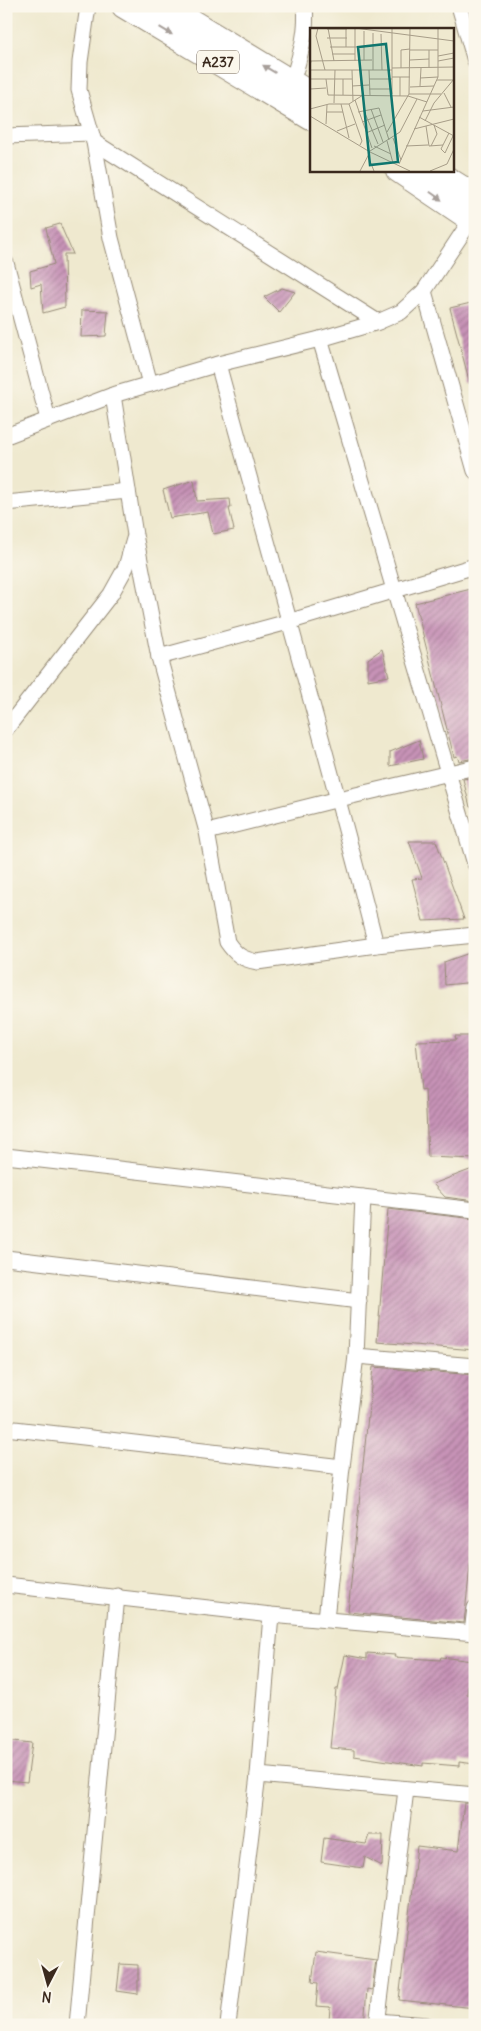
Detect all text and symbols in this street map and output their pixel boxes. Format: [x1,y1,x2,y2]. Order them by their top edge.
one-way arrow [160,27,173,36]
inset map [310,28,454,171]
road number: A237 [197,51,239,74]
one-way arrow [263,64,276,74]
one-way arrow [430,191,443,201]
north arrow [22,1958,72,2008]
text: N [41,1987,52,2006]

